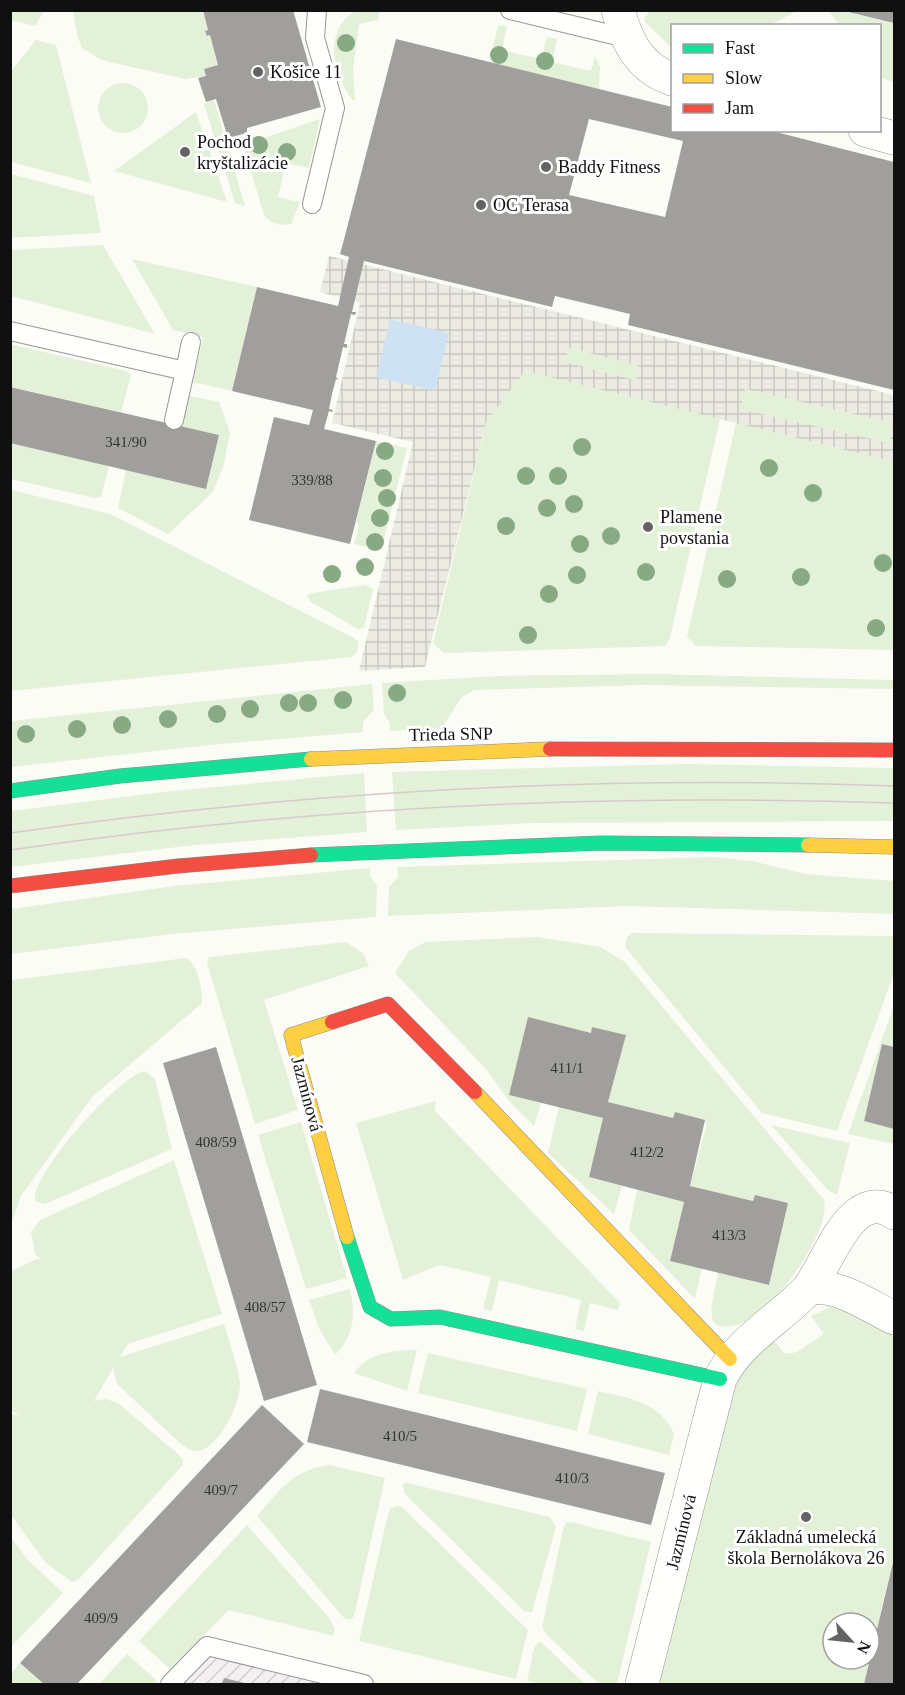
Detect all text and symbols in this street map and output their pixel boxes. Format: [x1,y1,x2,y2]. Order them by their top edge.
legend [671,24,881,132]
text: Fast [725,38,755,58]
place label: Košice 11 [270,62,342,82]
marker: Košice 11 [251,65,265,79]
text: Slow [725,68,762,88]
text: Jam [725,98,754,118]
place label: Pochod kryštalizácie [197,132,288,173]
marker: Pochod kryštalizácie [178,145,192,159]
place label: Baddy Fitness [558,157,661,177]
marker: Baddy Fitness [539,160,553,174]
place label: OC Terasa [493,195,569,215]
marker: OC Terasa [474,198,488,212]
house number: 341/90 [105,434,147,450]
house number: 339/88 [291,472,333,488]
place label: Plamene povstania [660,507,729,548]
marker: Plamene povstania [641,520,655,534]
street label: Trieda SNP [409,723,493,745]
street label: Jazmínová [287,1054,327,1134]
house number: 411/1 [550,1060,584,1076]
house number: 408/59 [195,1134,237,1150]
house number: 412/2 [630,1144,664,1160]
house number: 413/3 [712,1227,746,1243]
house number: 408/57 [244,1299,286,1315]
house number: 410/5 [383,1428,417,1444]
house number: 410/3 [555,1470,589,1486]
house number: 409/7 [204,1482,239,1498]
street label: Jazmínová [662,1492,700,1572]
marker: Základná umelecká škola Bernolákova 26 [799,1510,813,1524]
place label: Základná umelecká škola Bernolákova 26 [728,1527,884,1568]
house number: 409/9 [84,1610,118,1626]
north arrow [821,1611,881,1671]
text: N [854,1639,874,1657]

